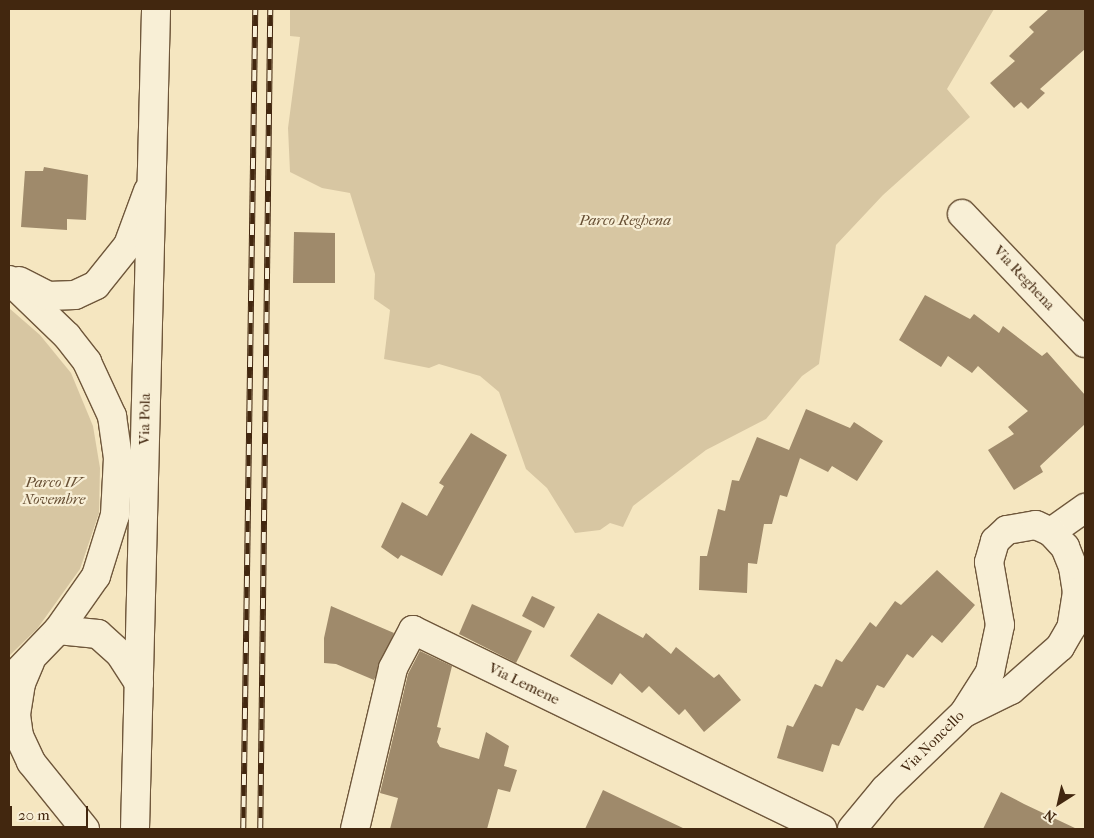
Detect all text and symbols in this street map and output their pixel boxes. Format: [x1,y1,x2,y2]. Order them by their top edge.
park label: Parco Reghena [579,212,671,230]
street label: Via Reghena [990,242,1058,314]
street label: Via Pola [136,393,154,445]
park label: Parco IV Novembre [23,473,85,508]
street label: Via Lemene [486,659,562,709]
street label: Via Noncello [898,707,968,777]
north arrow [1034,778,1084,828]
scale bar [12,796,90,828]
text: 20 m [18,806,50,824]
text: N [1041,806,1059,826]

